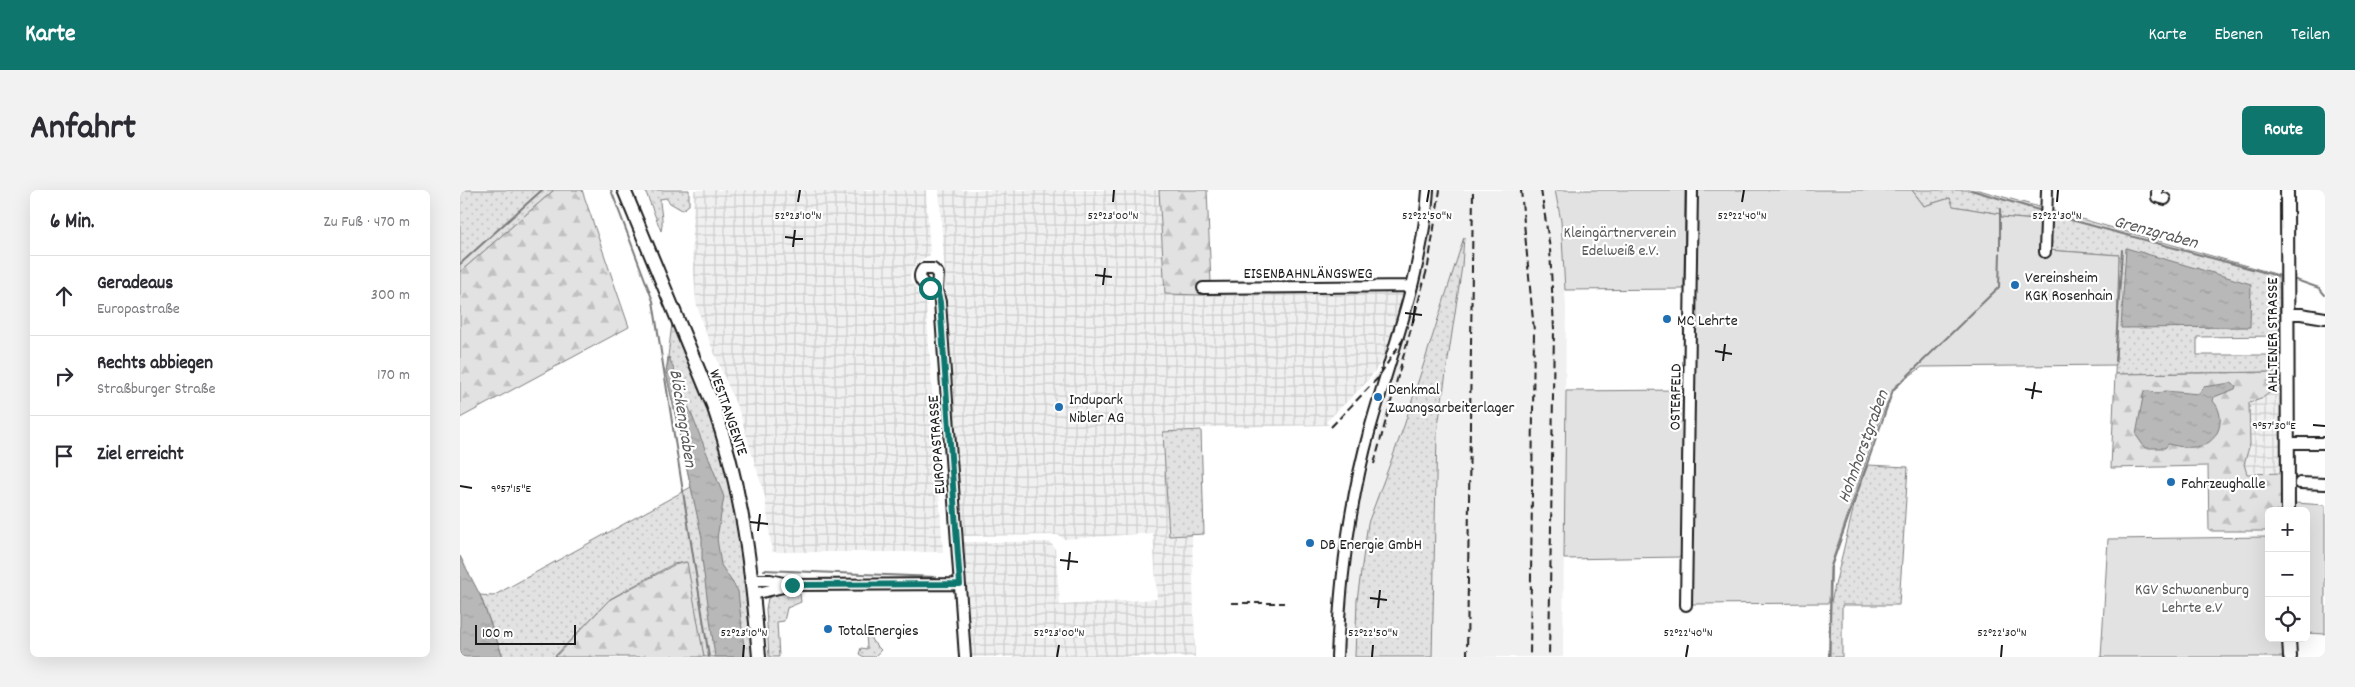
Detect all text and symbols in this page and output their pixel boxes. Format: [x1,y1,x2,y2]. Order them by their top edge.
text: Karte [25,18,76,52]
text: Karte [2149,23,2187,48]
text: Ebenen [2215,23,2263,48]
text: Teilen [2291,23,2330,48]
text: Anfahrt [30,105,136,155]
button: Route [2242,106,2325,155]
text: 6 Min. [50,208,94,238]
text: 52°23'10"N [775,208,822,225]
text: 52°23'00"N [1088,208,1139,225]
text: 52°22'50"N [1402,208,1452,225]
text: 52°22'40"N [1717,208,1767,225]
text: 52°22'30"N [2032,208,2082,225]
water label: Grenzgraben [2111,210,2201,257]
text: Zu Fuß · 470 m [324,211,410,234]
park label: Kleingärtnerverein Edelweiß e.V. [1564,222,1676,263]
street label: EISENBAHNLÄNGSWEG [1243,263,1373,286]
place label: Vereinsheim KGK Rosenhain [2025,267,2113,308]
text: Geradeaus [97,271,173,298]
route start [919,277,942,300]
street label: AHLTENER STRASSE [2262,277,2285,393]
marker: Vereinsheim KGK Rosenhain [2009,279,2021,291]
icon: ahead [50,282,78,310]
text: 300 m [371,284,410,307]
text: Europastraße [97,298,180,321]
place label: MC Lehrte [1677,310,1738,333]
marker: MC Lehrte [1661,313,1673,325]
text: Rechts abbiegen [97,351,213,378]
icon: right [50,362,78,390]
street label: OSTERFELD [1664,363,1689,431]
text: 170 m [377,364,410,387]
street label: WESTTANGENTE [702,367,753,460]
water label: Blöckengraben [661,368,702,470]
text: Straßburger Straße [97,378,215,401]
place label: Denkmal Zwangsarbeiterlager [1388,379,1515,420]
water label: Hohnhorstgraben [1832,387,1897,507]
place label: Indupark Nibler AG [1069,389,1124,430]
marker: Denkmal Zwangsarbeiterlager [1372,391,1384,403]
street label: EUROPASTRASSE [923,394,952,495]
marker: Indupark Nibler AG [1053,401,1065,413]
text: 9°57'30"E [2252,418,2296,435]
icon: arrive [50,442,78,470]
text: Ziel erreicht [97,442,184,469]
place label: Fahrzeughalle [2181,473,2265,496]
marker: Fahrzeughalle [2165,476,2177,488]
text: 9°57'15"E [491,481,531,498]
map controls [2265,507,2310,642]
button: + [2265,507,2310,552]
place label: DB Energie GmbH [1320,534,1422,557]
marker: DB Energie GmbH [1304,537,1316,549]
button: − [2265,552,2310,597]
route end [781,574,804,597]
park label: KGV Schwanenburg Lehrte e.V [2135,579,2249,620]
button: locate [2265,597,2310,642]
place label: TotalEnergies [838,620,919,643]
scale bar [475,622,576,645]
marker: TotalEnergies [822,623,834,635]
text: 100 m [482,624,513,644]
text: 52°23'10"N [721,625,768,642]
text: 52°23'00"N [1034,625,1085,642]
text: 52°22'50"N [1348,625,1398,642]
text: 52°22'40"N [1663,625,1713,642]
text: 52°22'30"N [1977,625,2027,642]

